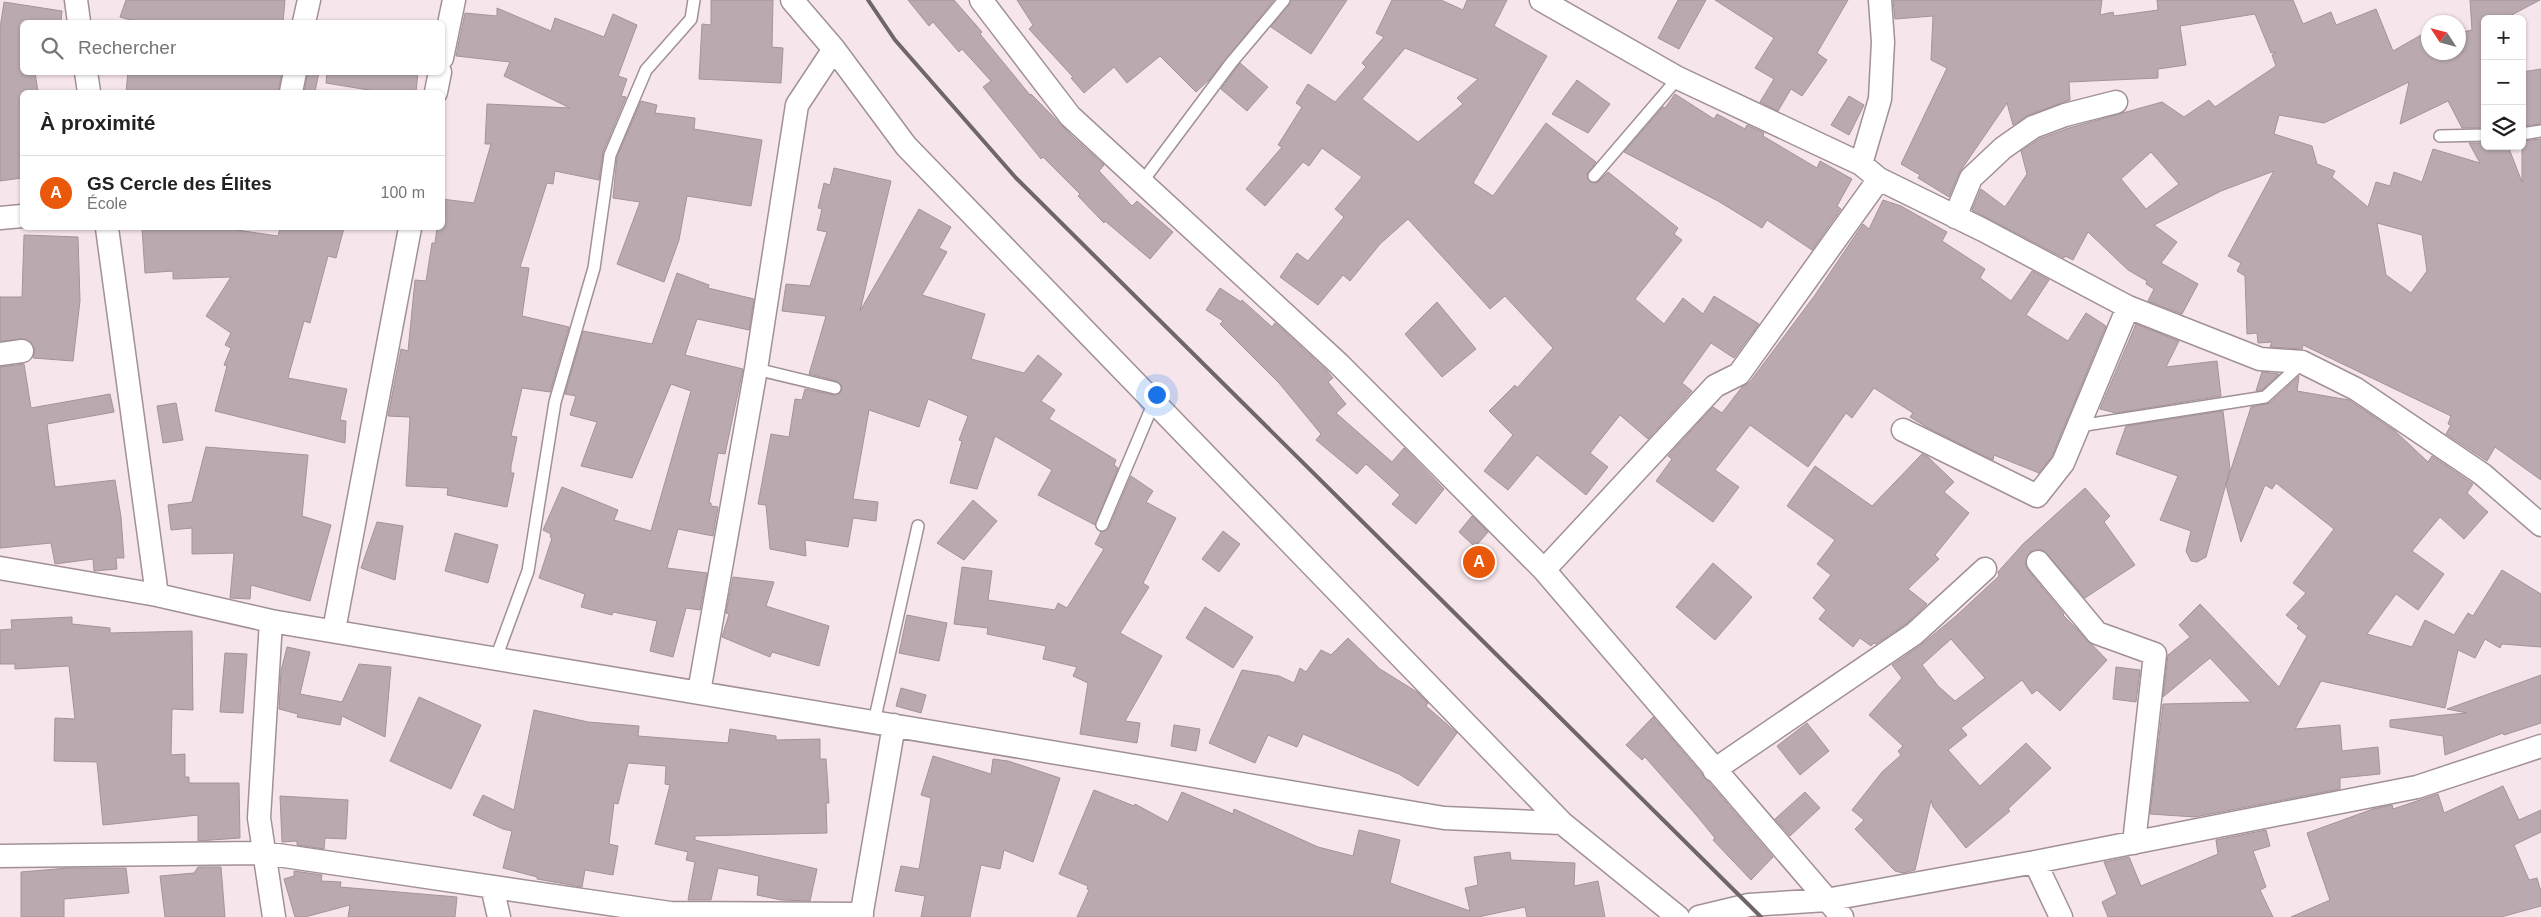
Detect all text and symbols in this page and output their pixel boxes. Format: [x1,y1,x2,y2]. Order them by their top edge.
north arrow [2421,15,2466,60]
map controls [2481,15,2526,150]
button: + [2481,15,2526,60]
search box [20,20,445,75]
icon: search [38,34,66,62]
text: Rechercher [78,37,176,58]
button: − [2481,60,2526,105]
button: layers [2481,105,2526,150]
text: À proximité [40,111,156,134]
text: GS Cercle des Élites [87,173,272,194]
text: A [50,184,62,201]
text: 100 m [381,184,425,201]
text: École [87,195,127,212]
your location [1144,382,1170,408]
pin: A [1463,543,1495,581]

